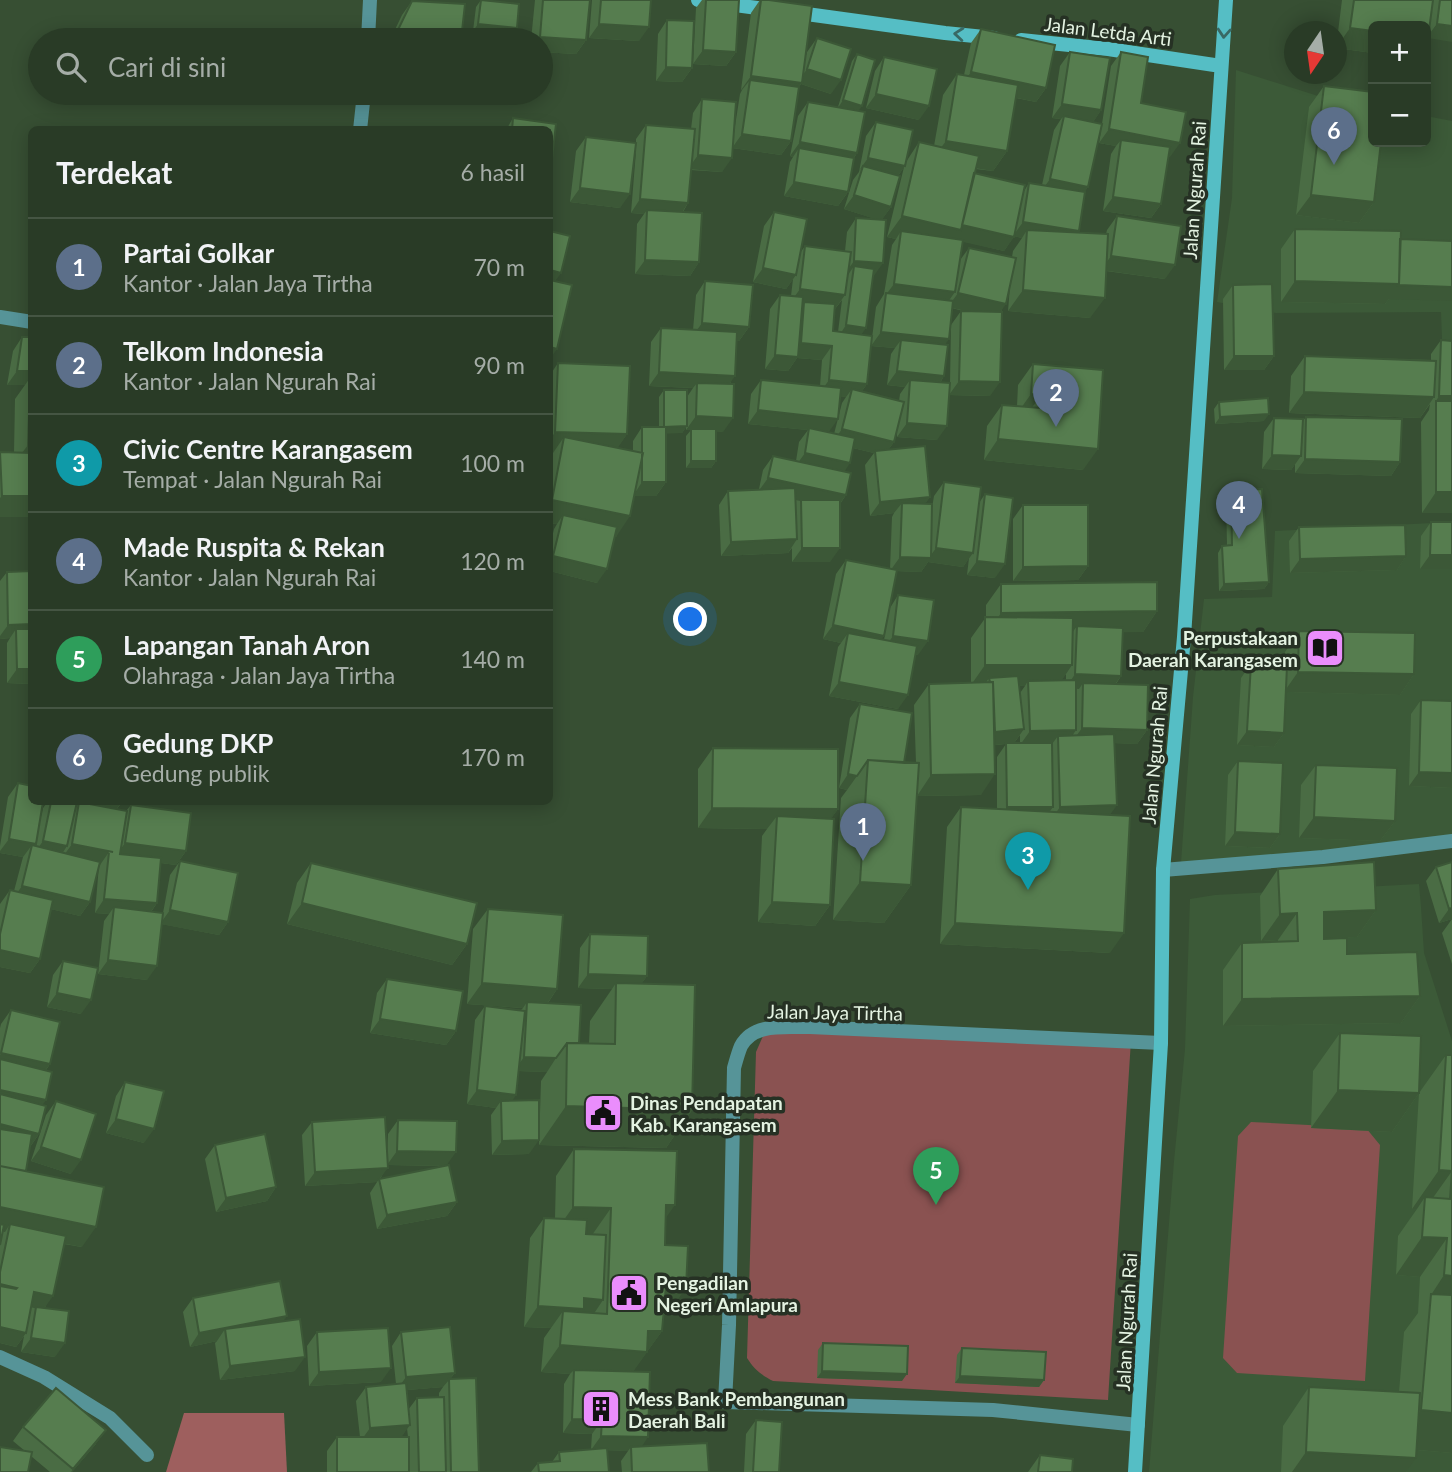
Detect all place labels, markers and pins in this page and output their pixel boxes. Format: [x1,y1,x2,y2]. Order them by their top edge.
pin: 6 [1311,107,1357,165]
pin: 2 [1033,369,1079,427]
pin: 4 [1216,481,1262,539]
place label: Perpustakaan Daerah Karangasem [1128,626,1298,671]
library icon: Perpustakaan Daerah Karangasem [1304,627,1346,669]
pin: 1 [840,803,886,861]
pin: 3 [1005,832,1051,890]
place label: Dinas Pendapatan Kab. Karangasem [630,1091,783,1136]
public building icon: Dinas Pendapatan Kab. Karangasem [582,1092,624,1134]
pin: 5 [913,1147,959,1205]
place label: Pengadilan Negeri Amlapura [656,1271,798,1316]
public building icon: Pengadilan Negeri Amlapura [608,1272,650,1314]
place label: Mess Bank Pembangunan Daerah Bali [628,1387,845,1432]
building icon: Mess Bank Pembangunan Daerah Bali [580,1388,622,1430]

